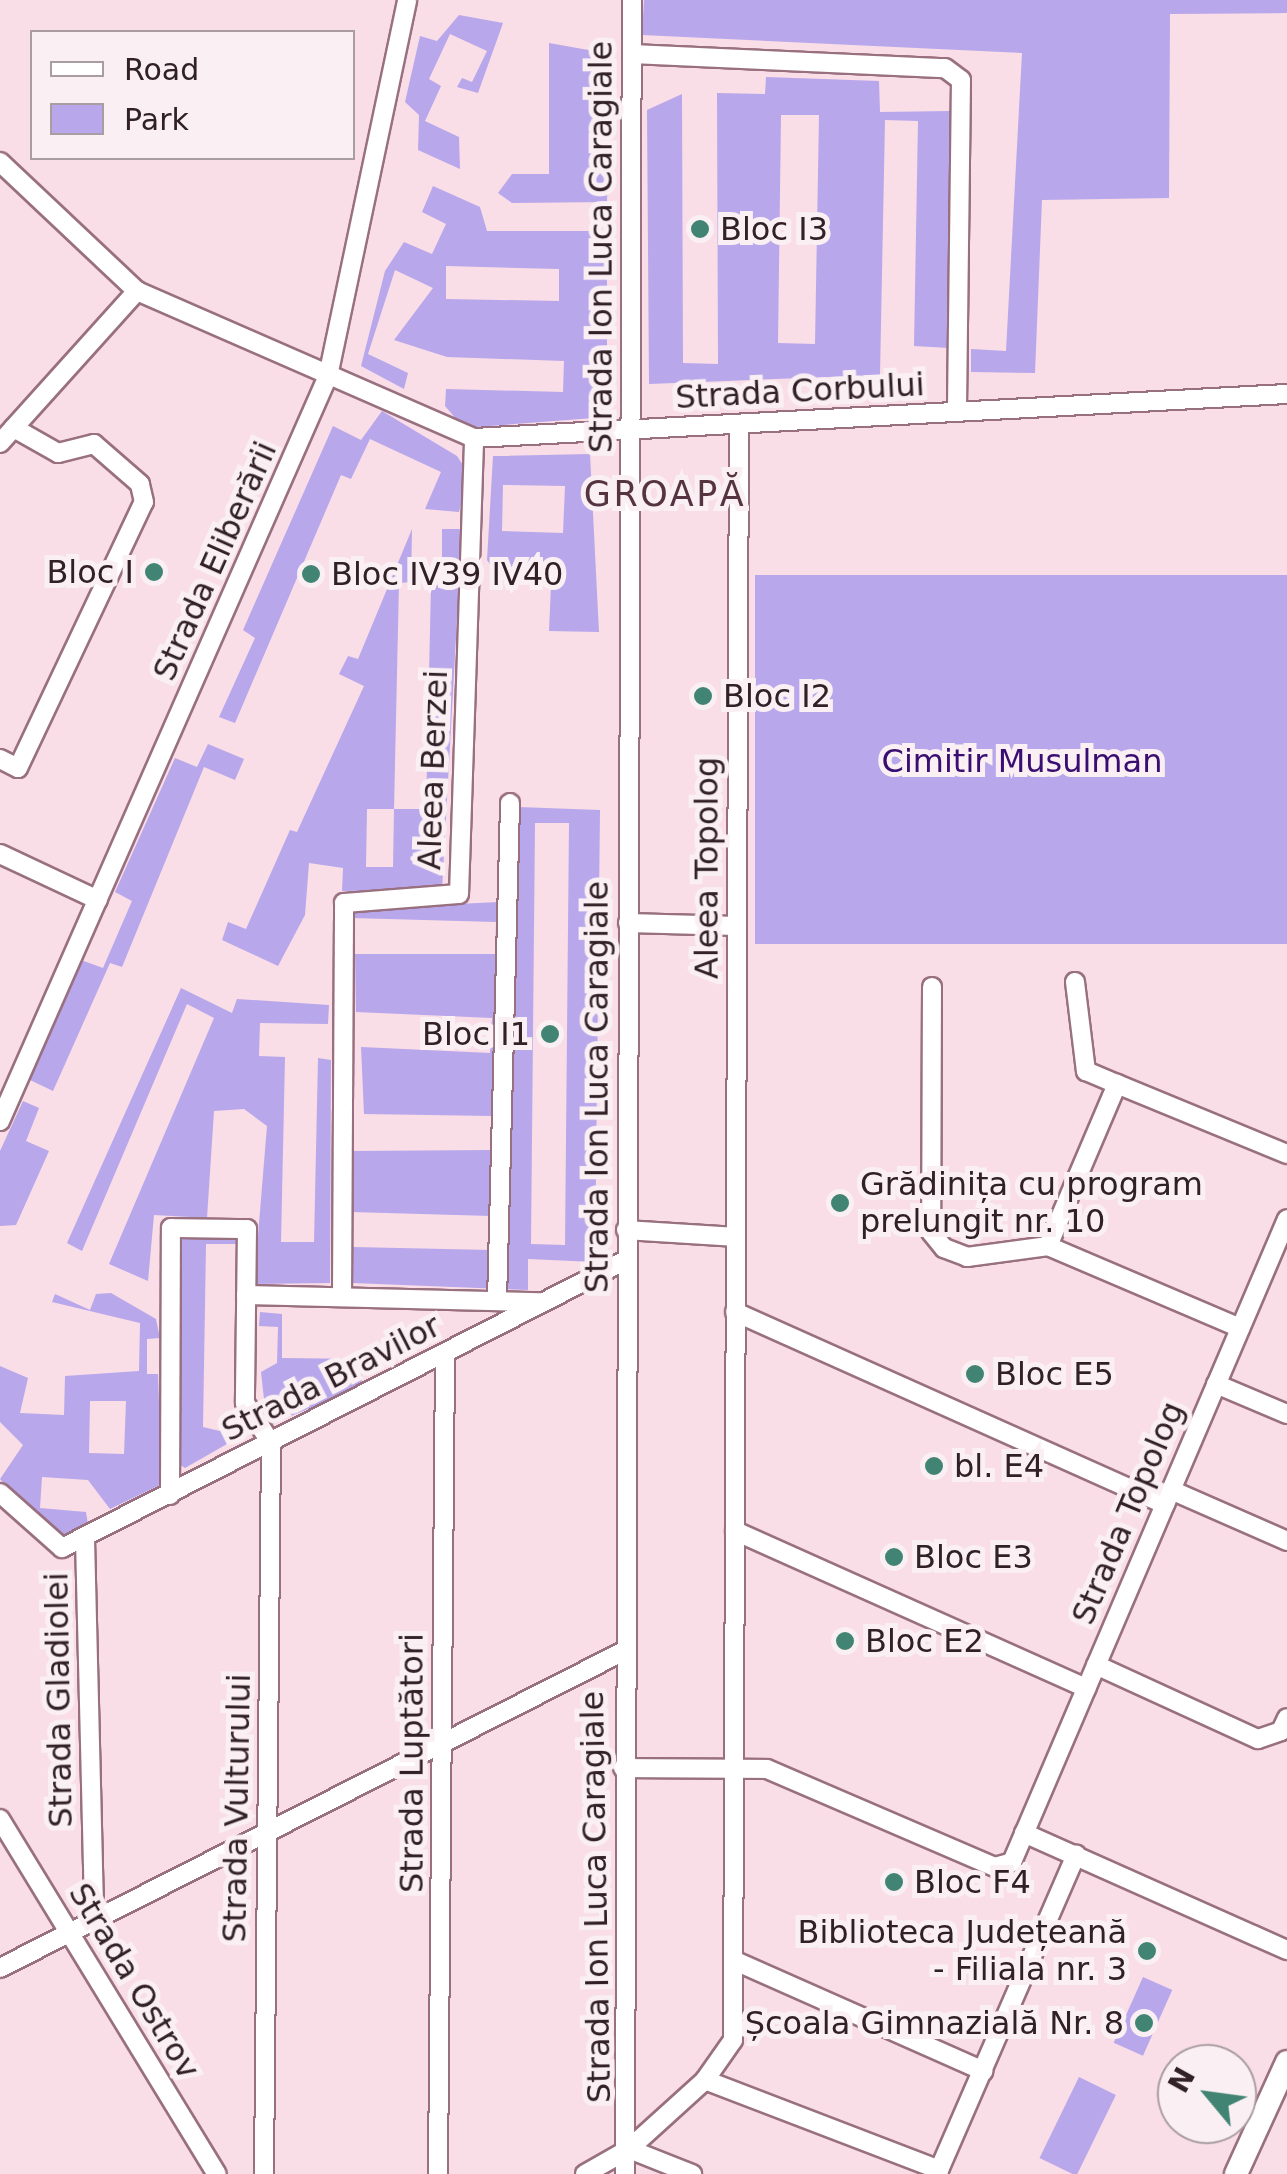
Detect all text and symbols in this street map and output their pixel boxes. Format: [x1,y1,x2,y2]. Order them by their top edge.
legend [30,30,355,160]
street label: Strada Ion Luca Caragiale [582,41,620,453]
text: Road [124,52,199,87]
text: Park [124,102,189,137]
place label: Bloc I3 [720,210,828,248]
marker: Bloc I3 [689,218,711,240]
street label: Strada Corbului [674,365,926,417]
street label: Strada Eliberării [145,436,285,686]
district label: GROAPĂ [584,473,746,515]
place label: Bloc I [46,553,134,591]
place label: Bloc IV39 IV40 [331,555,563,593]
marker: Bloc I [143,561,165,583]
marker: Bloc IV39 IV40 [300,563,322,585]
street label: Aleea Berzei [410,669,456,871]
place label: Bloc I2 [723,677,831,715]
marker: Bloc I2 [692,685,714,707]
park label: Cimitir Musulman [882,742,1162,780]
street label: Aleea Topolog [688,757,726,979]
street label: Strada Ion Luca Caragiale [578,881,616,1293]
place label: Bloc I1 [422,1015,530,1053]
marker: Bloc I1 [539,1023,561,1045]
place label: Grădinița cu program prelungit nr. 10 [860,1166,1203,1241]
marker: Grădinița cu program prelungit nr. 10 [829,1192,851,1214]
street label: Strada Bravilor [215,1306,447,1450]
place label: Bloc E5 [995,1355,1114,1393]
marker: Bloc E5 [964,1363,986,1385]
street label: Strada Topolog [1064,1396,1192,1630]
place label: bl. E4 [954,1447,1044,1485]
marker: bl. E4 [923,1455,945,1477]
place label: Bloc E3 [914,1538,1033,1576]
marker: Bloc E3 [883,1546,905,1568]
street label: Strada Gladiolei [38,1572,80,1828]
place label: Bloc E2 [865,1622,984,1660]
marker: Bloc E2 [834,1630,856,1652]
street label: Strada Luptători [393,1633,431,1893]
street label: Strada Vulturului [215,1673,259,1943]
street label: Strada Ion Luca Caragiale [573,1691,619,2103]
place label: Bloc F4 [914,1863,1031,1901]
marker: Bloc F4 [883,1871,905,1893]
street label: Strada Ostrov [61,1876,207,2086]
place label: Biblioteca Județeană - Filiala nr. 3 [797,1914,1127,1989]
marker: Biblioteca Județeană - Filiala nr. 3 [1136,1940,1158,1962]
place label: Școala Gimnazială Nr. 8 [745,2004,1124,2042]
marker: Școala Gimnazială Nr. 8 [1133,2012,1155,2034]
north arrow [1157,2044,1257,2144]
text: N [1162,2062,1202,2098]

